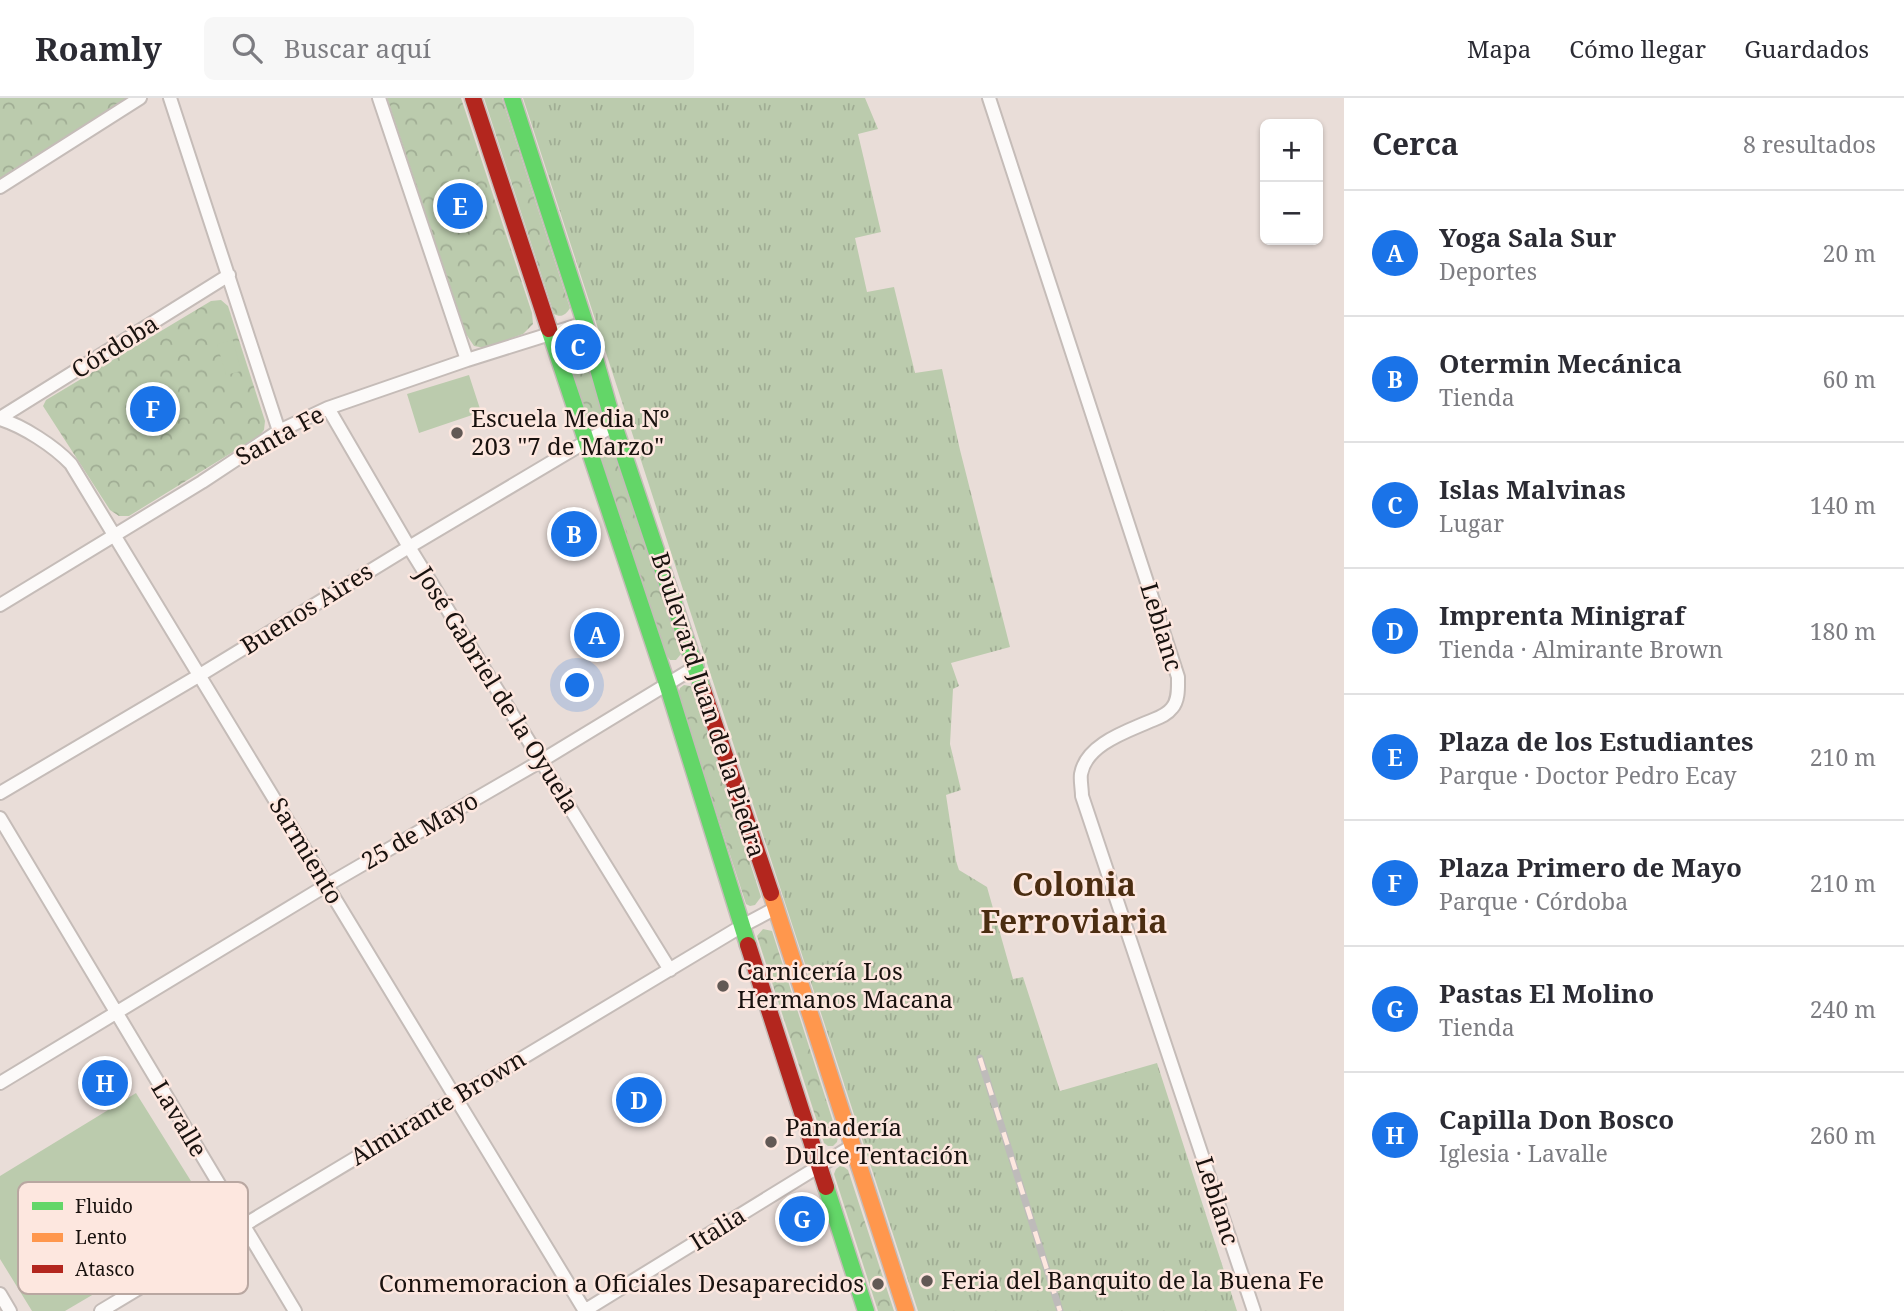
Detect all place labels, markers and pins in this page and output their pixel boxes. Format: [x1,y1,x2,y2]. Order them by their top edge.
pin: E [437,180,483,232]
pin: C [555,321,601,373]
pin: F [130,383,176,435]
place label: Escuela Media Nº 203 "7 de Marzo" [471,401,669,462]
marker: Escuela Media Nº 203 "7 de Marzo" [449,425,465,441]
pin: B [551,508,597,560]
pin: A [574,609,620,661]
place label: Carnicería Los Hermanos Macana [737,954,953,1015]
marker: Carnicería Los Hermanos Macana [715,978,731,994]
pin: H [82,1057,128,1109]
pin: D [616,1074,662,1126]
place label: Panadería Dulce Tentación [785,1110,969,1171]
marker: Panadería Dulce Tentación [763,1134,779,1150]
pin: G [779,1193,825,1245]
place label: Feria del Banquito de la Buena Fe [941,1263,1324,1296]
place label: Conmemoracion a Oficiales Desaparecidos [379,1266,864,1299]
marker: Feria del Banquito de la Buena Fe [919,1273,935,1289]
marker: Conmemoracion a Oficiales Desaparecidos [870,1276,886,1292]

